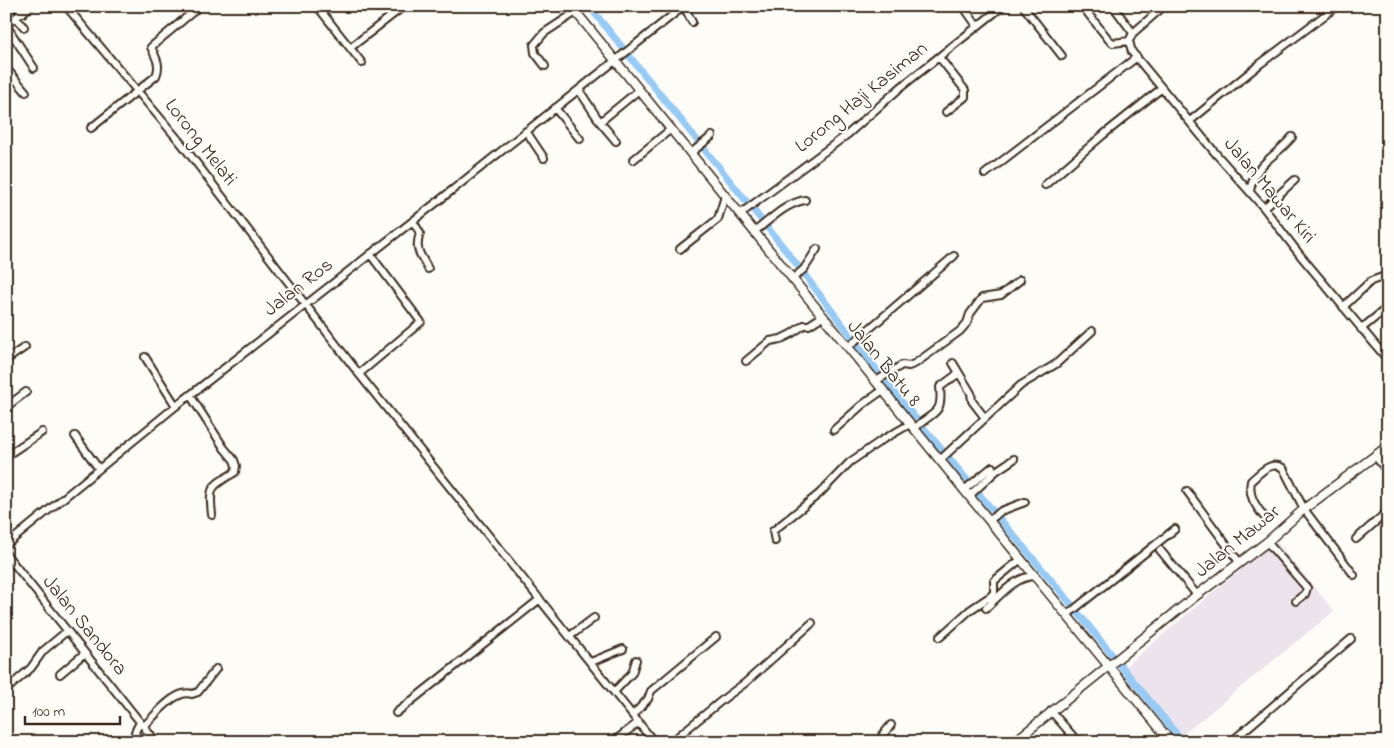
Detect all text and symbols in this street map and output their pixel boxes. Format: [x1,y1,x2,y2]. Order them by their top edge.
street label: Lorong Haji Kasiman [789,35,935,162]
street label: Lorong Melati [156,93,243,193]
street label: Jalan Mawar Kiri [1216,132,1322,250]
street label: Jalan Ros [258,252,340,324]
street label: Jalan Batu 8 [839,314,927,414]
street label: Jalan Mawar [1189,498,1288,586]
street label: Jalan Sandora [34,570,134,682]
scale bar [25,693,120,725]
text: 100 m [32,701,65,723]

